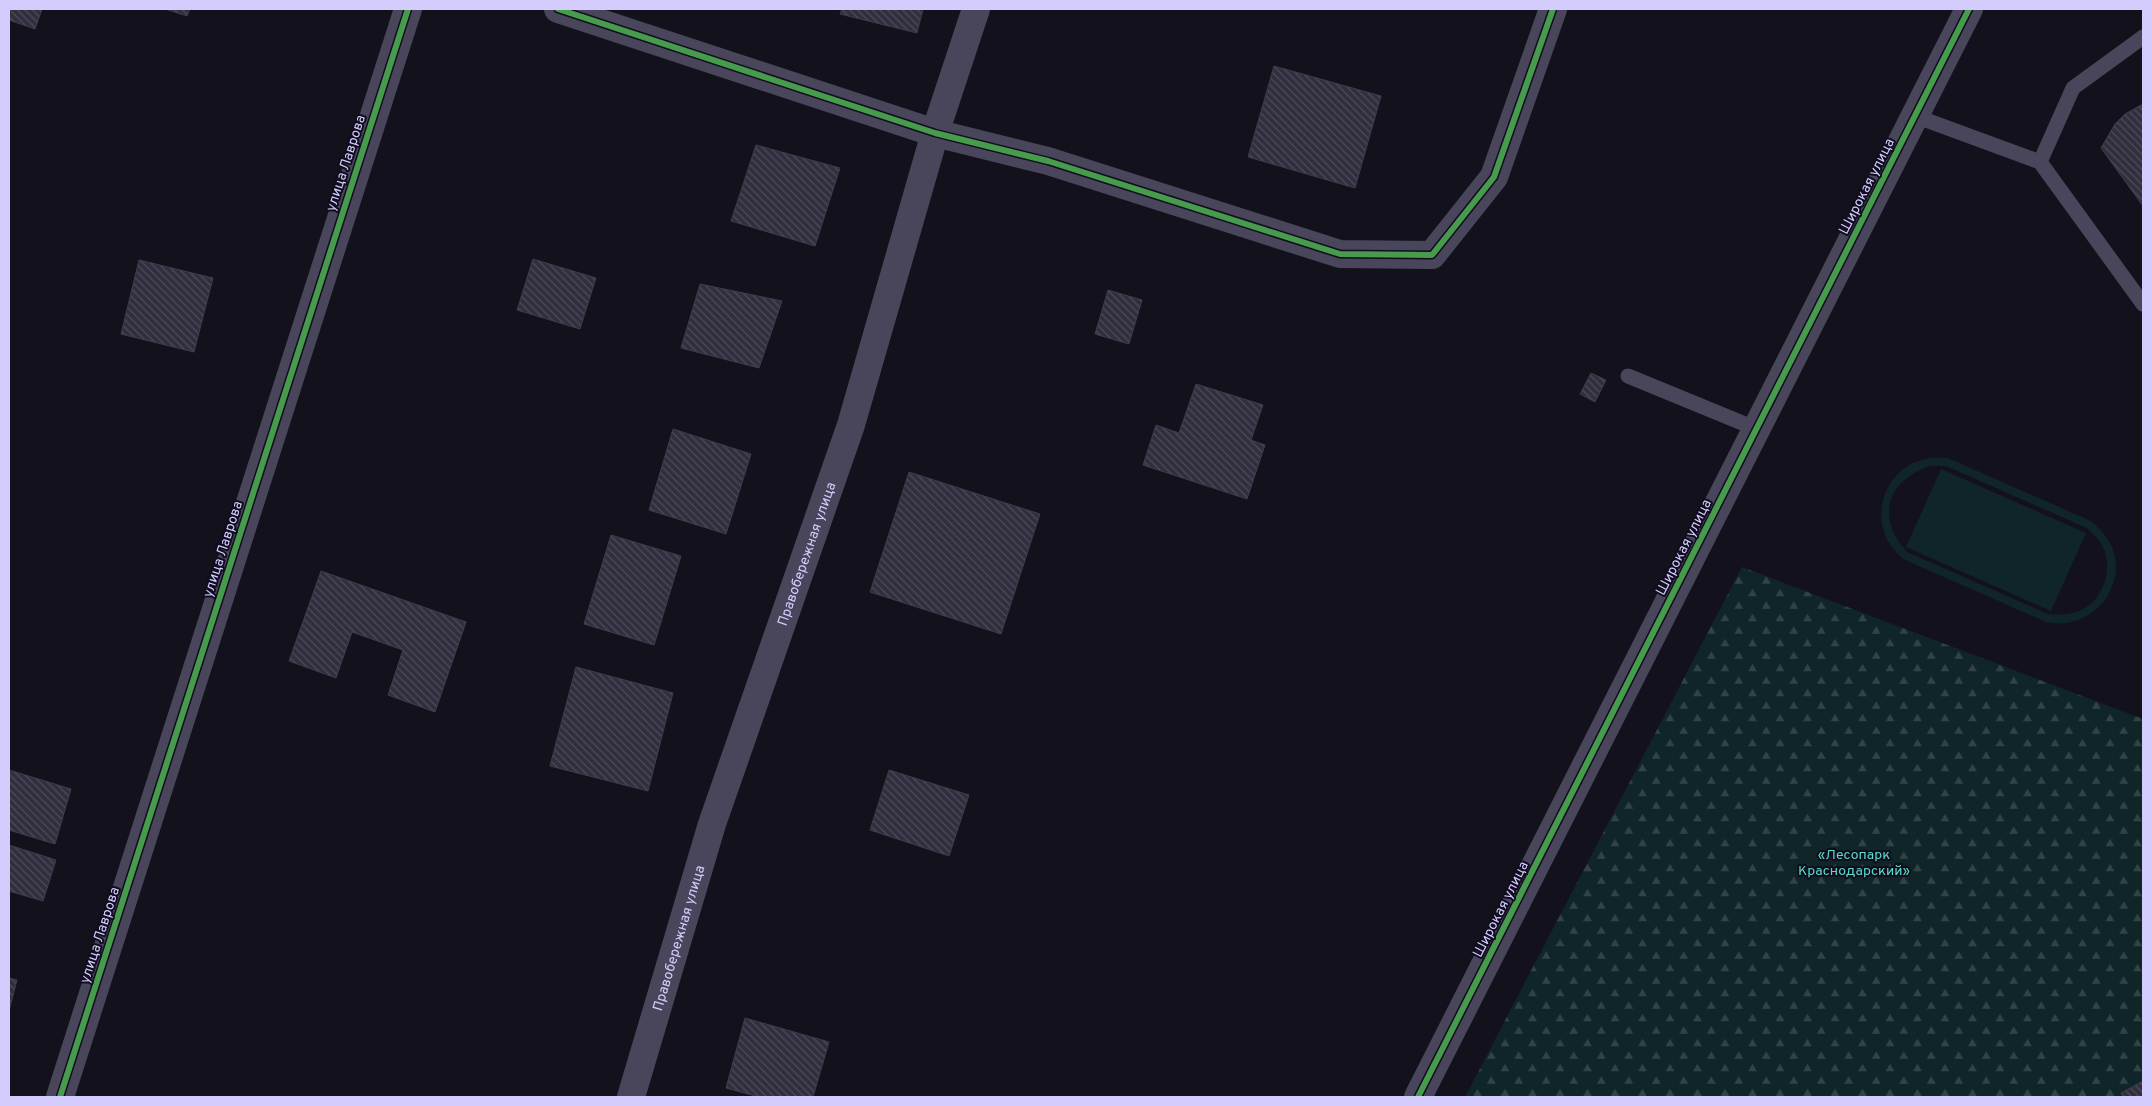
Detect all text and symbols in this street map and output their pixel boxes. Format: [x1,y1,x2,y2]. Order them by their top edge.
street label: улица Лаврова [323,113,370,214]
street label: Широкая улица [1836,136,1899,238]
street label: Правобережная улица [775,480,840,628]
street label: Широкая улица [1653,497,1716,599]
street label: улица Лаврова [200,499,247,600]
park label: «Лесопарк Краснодарский» [1798,847,1910,880]
street label: Широкая улица [1470,859,1533,961]
street label: Правобережная улица [650,863,709,1013]
street label: улица Лаврова [77,885,124,986]

